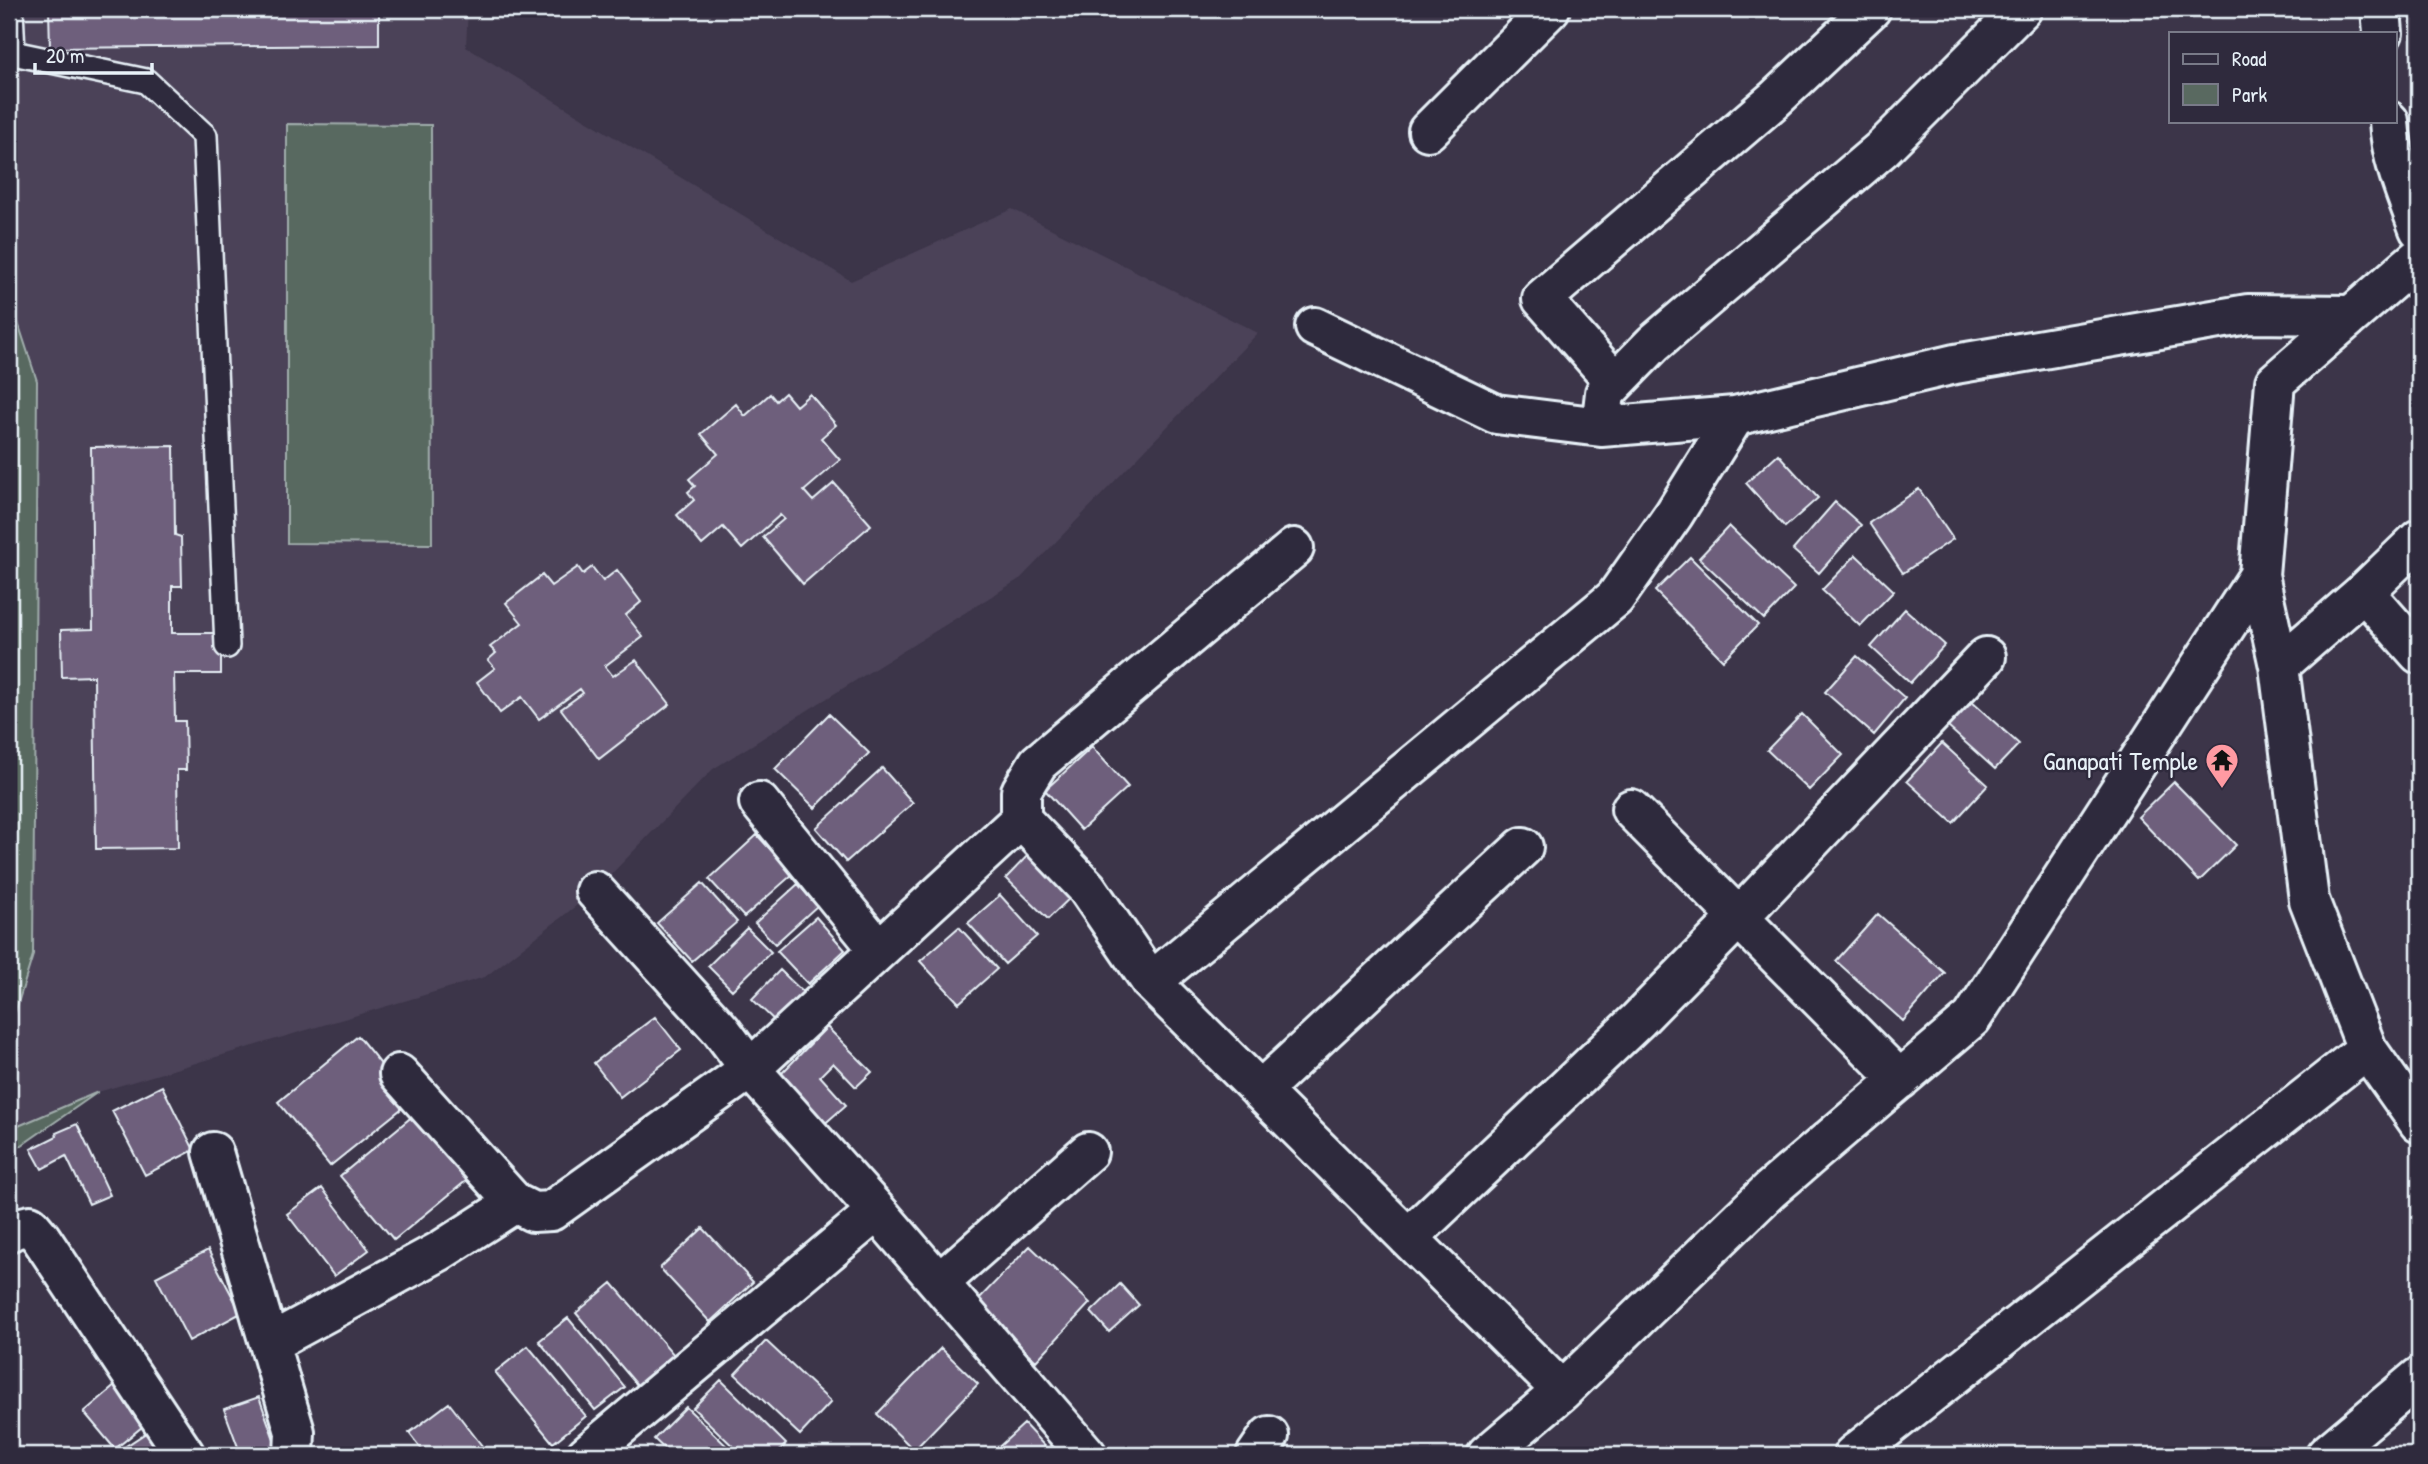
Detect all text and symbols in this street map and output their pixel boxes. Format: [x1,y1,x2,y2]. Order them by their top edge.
scale bar [35,32,152,76]
legend [2169,32,2396,122]
text: 20 m [46,41,84,70]
text: Road [2232,44,2266,73]
text: Park [2232,80,2267,109]
temple icon: Ganapati Temple [2203,741,2241,790]
place label: Ganapati Temple [2043,743,2198,778]

